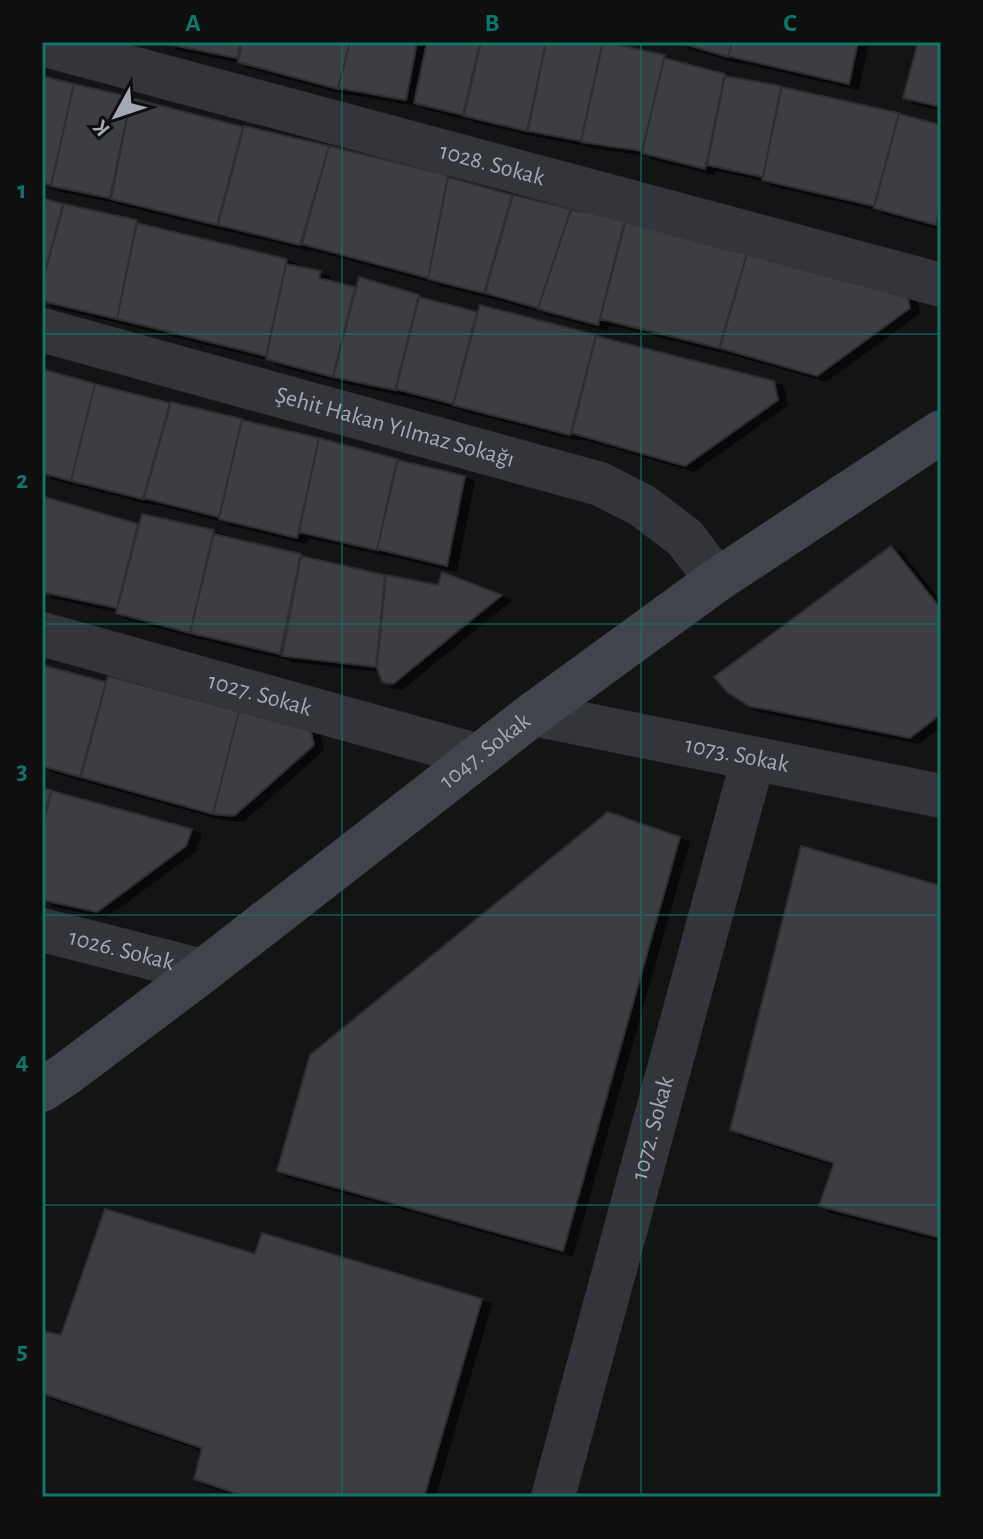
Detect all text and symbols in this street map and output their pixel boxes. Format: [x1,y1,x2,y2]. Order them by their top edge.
text: A [185,10,201,36]
text: B [484,10,500,36]
text: C [783,10,797,36]
north arrow [76,76,156,156]
text: K [88,115,114,140]
street label: 1028. Sokak [437,139,547,190]
text: 1 [17,177,27,203]
street label: Şehit Hakan Yılmaz Sokağı [273,383,517,472]
text: 2 [16,467,28,493]
street label: 1027. Sokak [205,669,314,721]
street label: 1047. Sokak [436,709,535,794]
street label: 1073. Sokak [683,733,791,777]
text: 3 [16,758,28,784]
street label: 1026. Sokak [66,925,177,975]
text: 4 [15,1048,29,1074]
street label: 1072. Sokak [627,1074,678,1183]
text: 5 [16,1338,28,1364]

